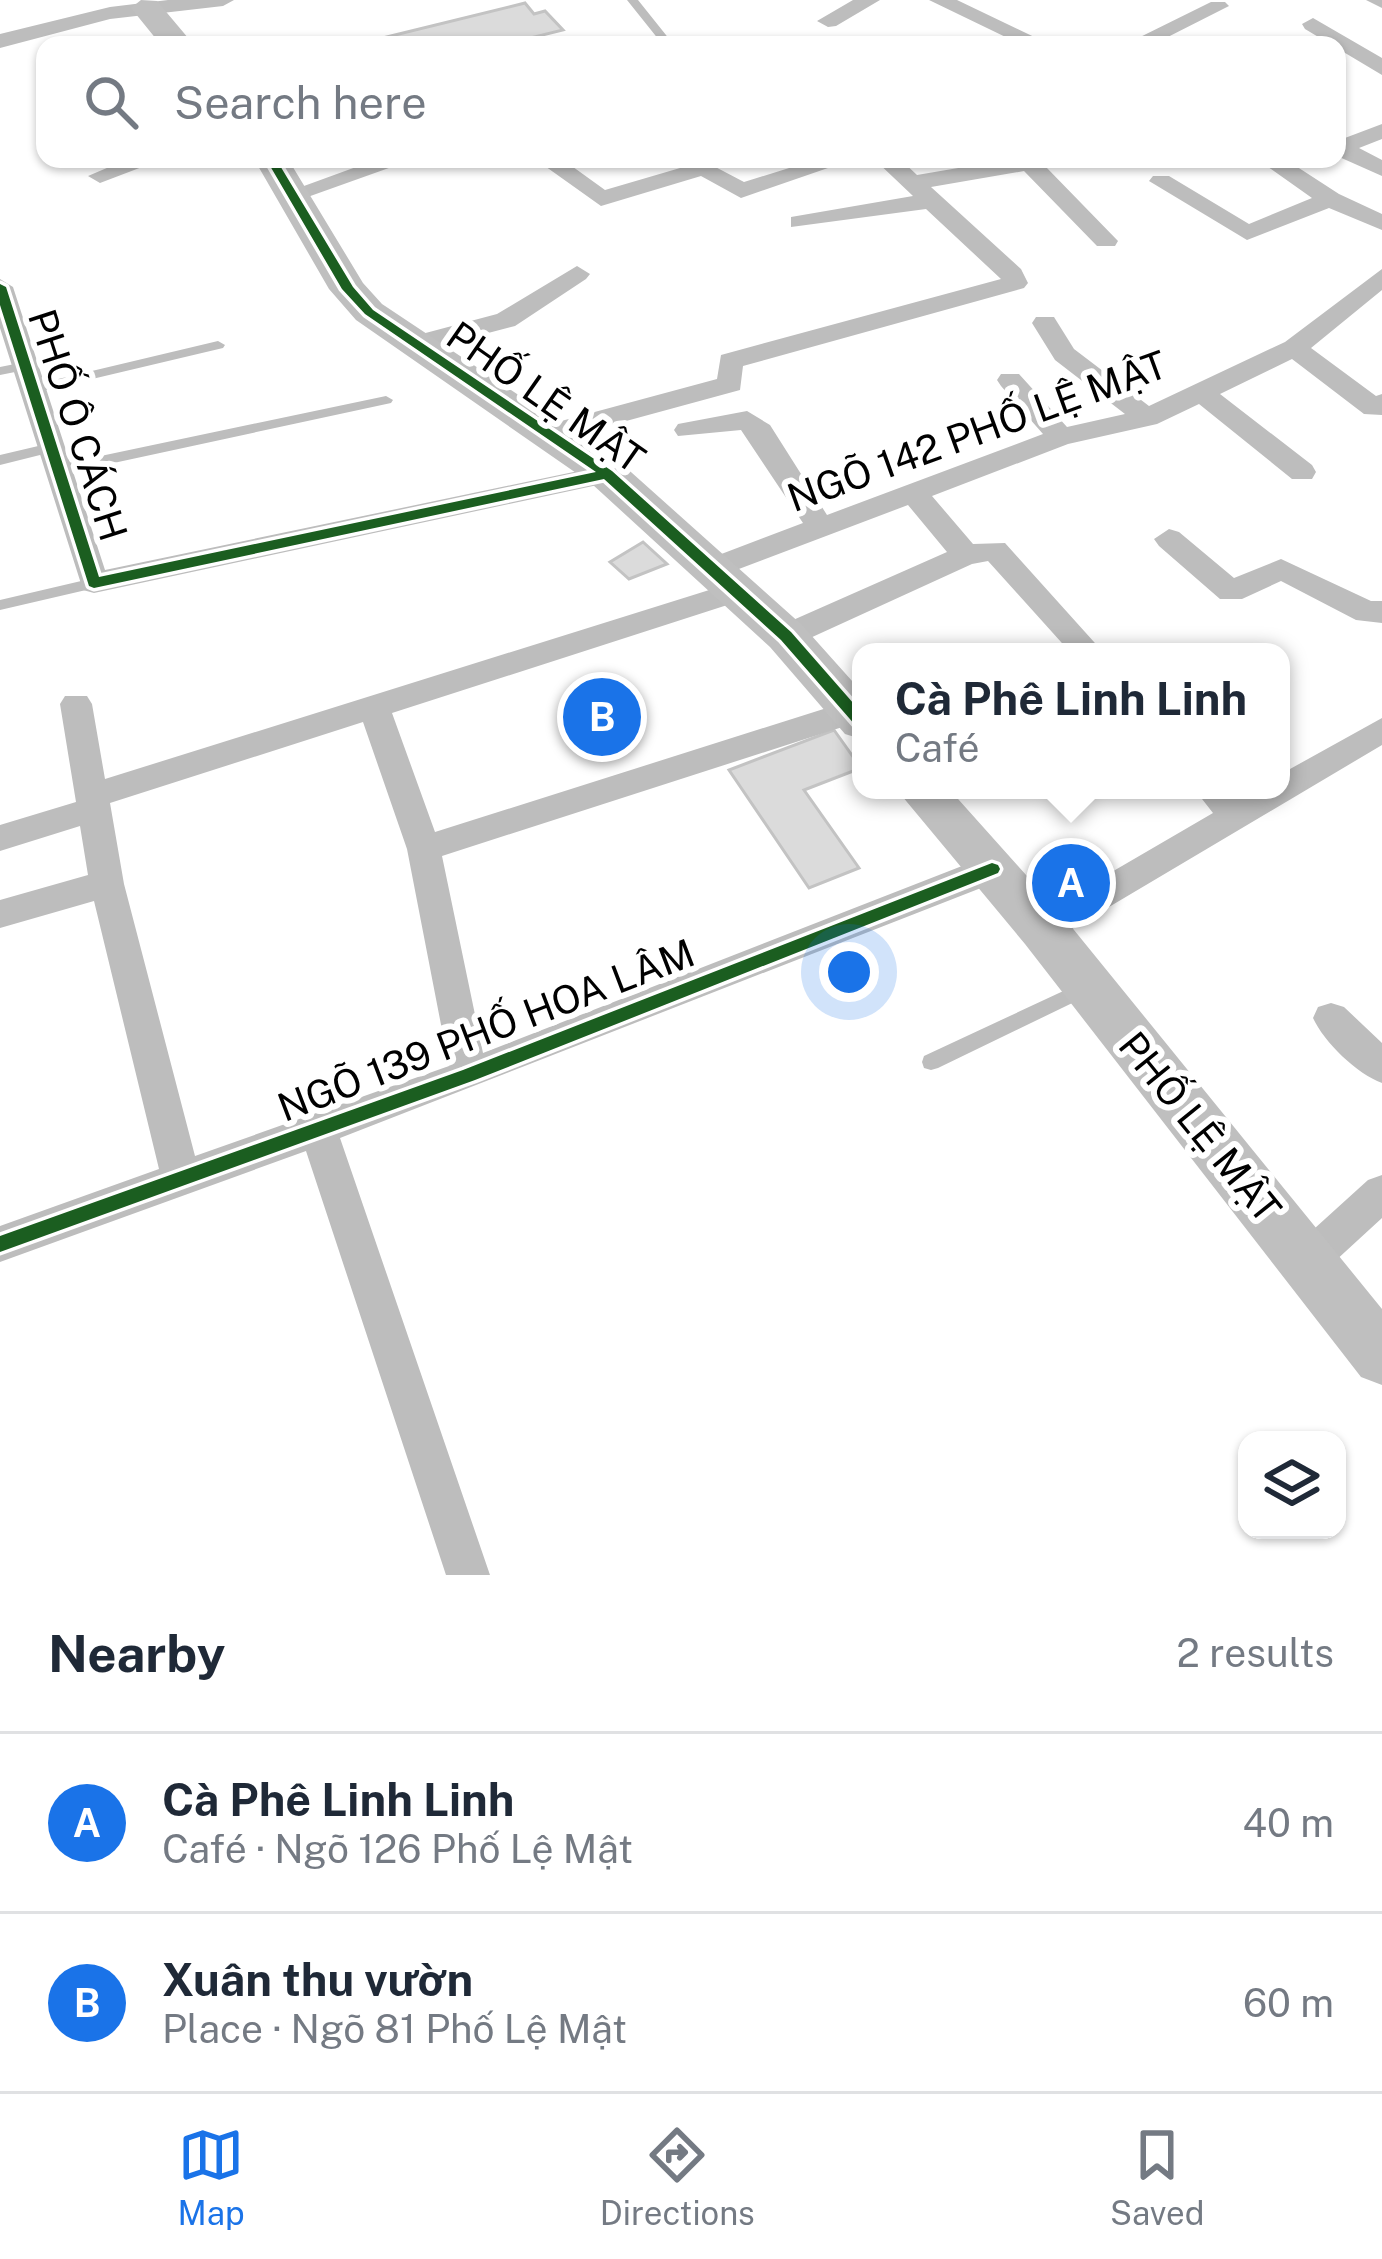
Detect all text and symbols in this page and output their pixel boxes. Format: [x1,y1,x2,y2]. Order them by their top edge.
search box [36,36,1346,168]
icon: search [78,69,144,135]
text: Search here [174,76,427,129]
street label: PHỐ Ô CÁCH [19,302,141,546]
street label: PHỐ LỆ MẬT [438,309,656,482]
street label: NGÕ 142 PHỐ LỆ MẬT [780,337,1173,521]
popup [852,643,1290,799]
pin: B [563,672,641,762]
text: Cà Phê Linh Linh [895,672,1247,725]
text: Café [895,725,980,771]
pin: A [1032,838,1110,928]
street label: NGÕ 139 PHỐ HOA LÂM [270,925,701,1131]
your location [819,942,879,1002]
street label: PHỐ LỆ MẬT [1109,1020,1294,1231]
map controls [1238,1431,1346,1539]
button: layers [1238,1431,1346,1539]
text: Nearby [48,1624,225,1683]
text: 2 results [1177,1630,1334,1676]
text: Cà Phê Linh Linh [162,1773,514,1826]
text: A [73,1800,101,1846]
text: 40 m [1242,1800,1334,1846]
text: Café · Ngõ 126 Phố Lệ Mật [162,1826,633,1872]
text: Xuân thu vườn [162,1953,473,2006]
text: B [74,1980,100,2026]
text: 60 m [1243,1980,1334,2026]
text: Place · Ngõ 81 Phố Lệ Mật [162,2006,627,2052]
tab: Map [178,2122,245,2232]
tab: Directions [600,2122,755,2232]
tab: Saved [1110,2122,1204,2232]

